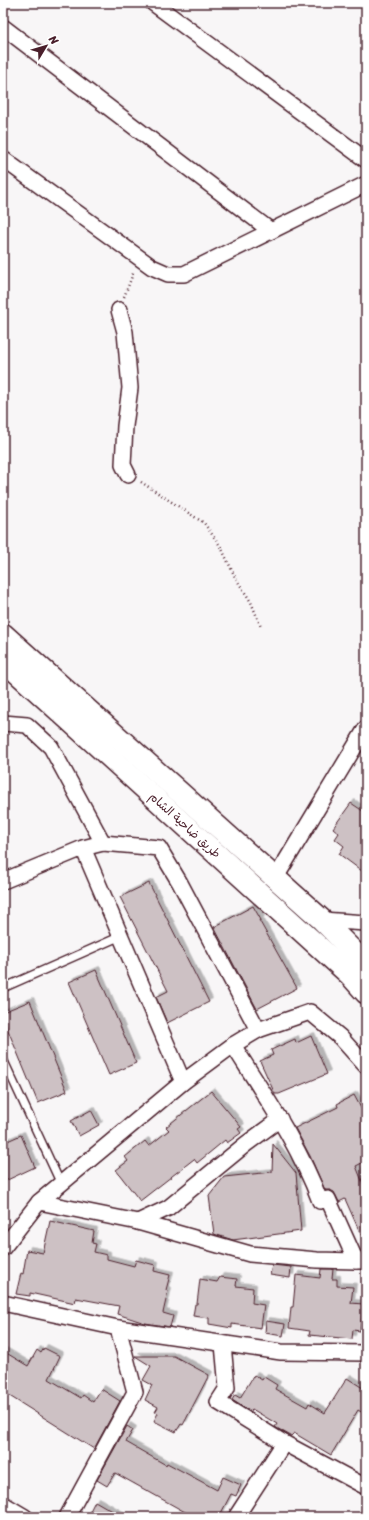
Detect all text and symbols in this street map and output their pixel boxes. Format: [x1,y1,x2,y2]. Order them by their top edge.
north arrow [26,26,66,66]
text: N [43,31,64,49]
street label: طريق ضاحية الشام [144,786,226,864]

